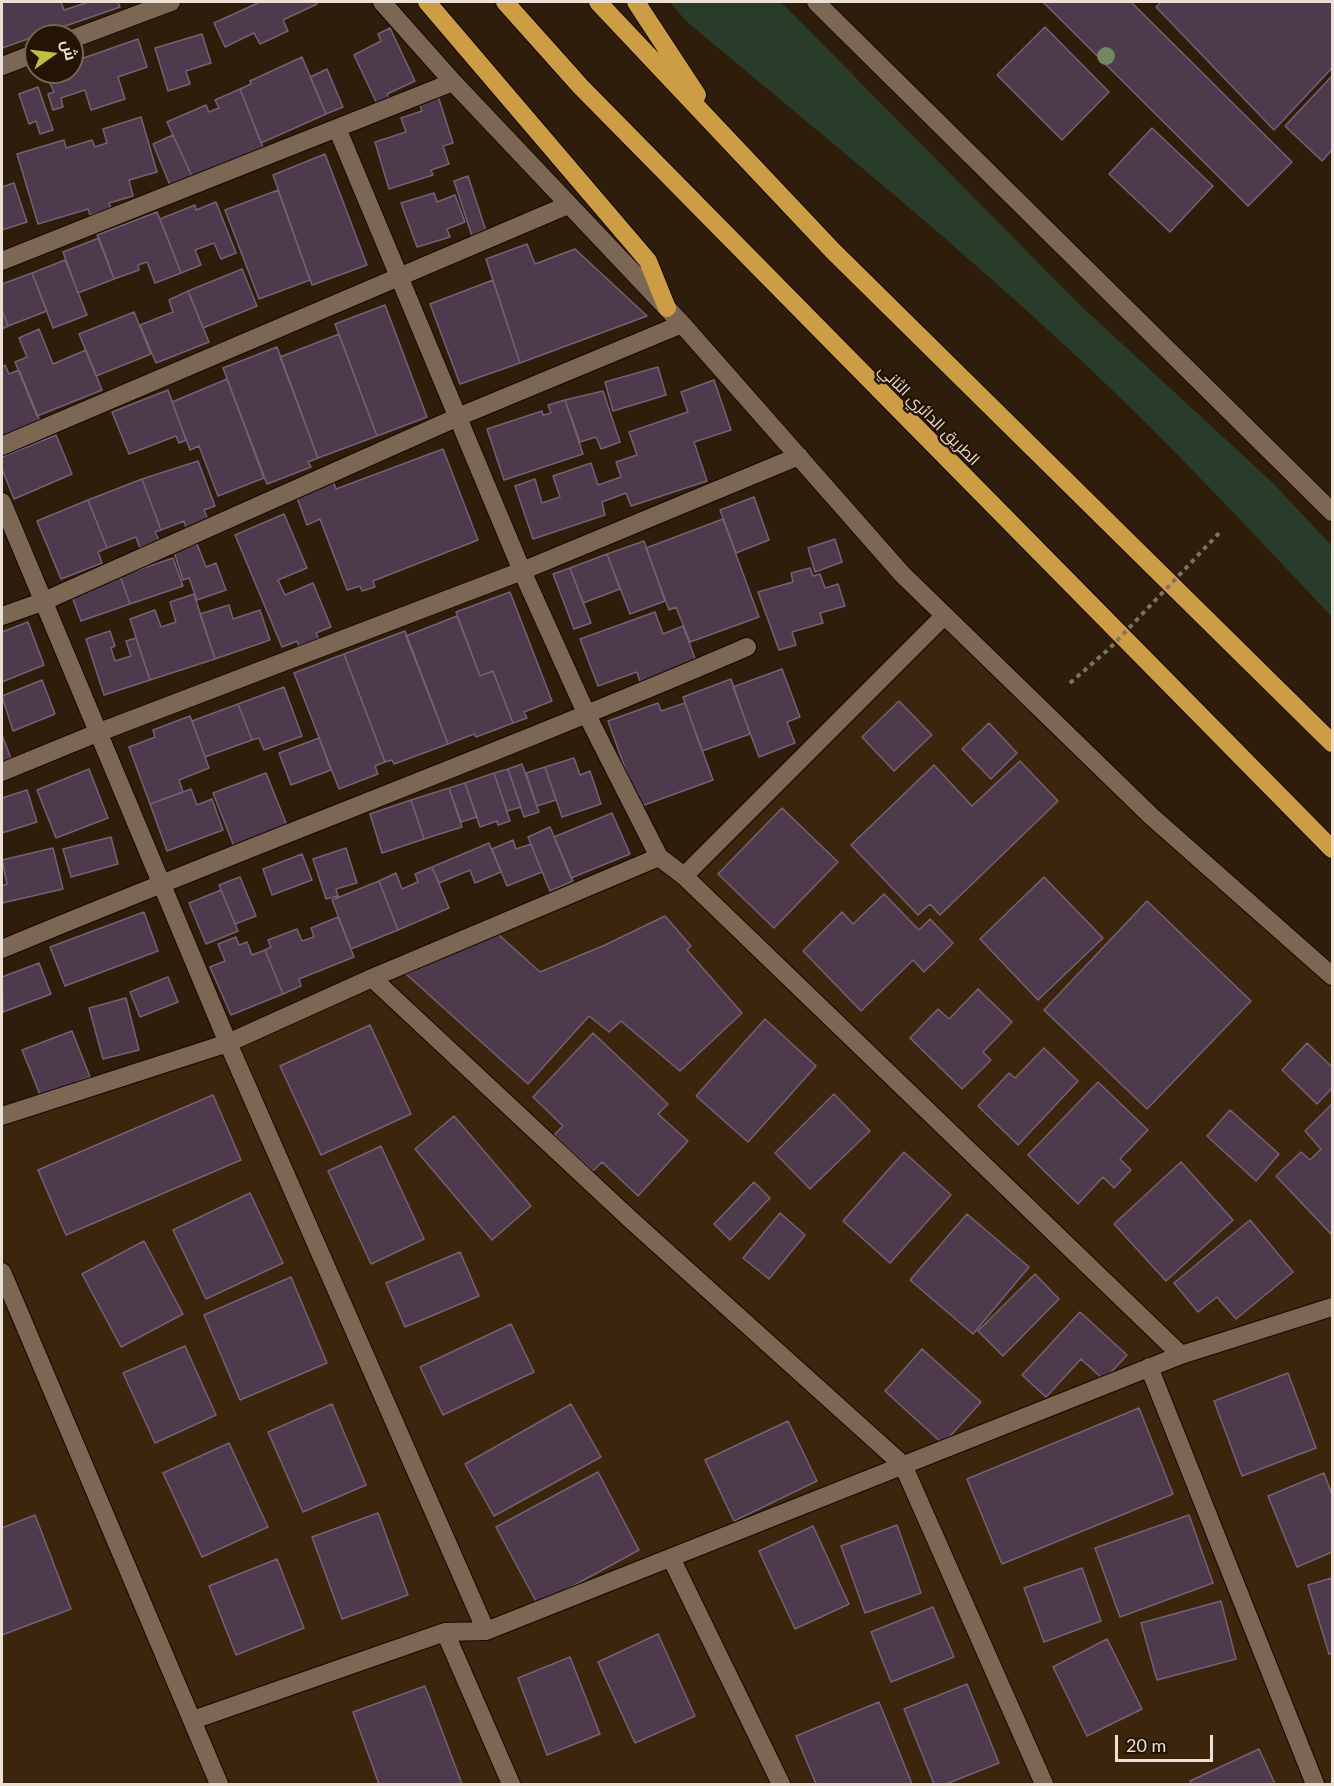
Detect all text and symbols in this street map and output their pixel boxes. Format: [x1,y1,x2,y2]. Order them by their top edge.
north arrow [24,24,84,84]
text: ش [58,38,82,62]
street label: الطريق الدائري الثاني [874,360,984,470]
scale bar [1118,1723,1216,1761]
text: 20 m [1126,1734,1166,1756]

